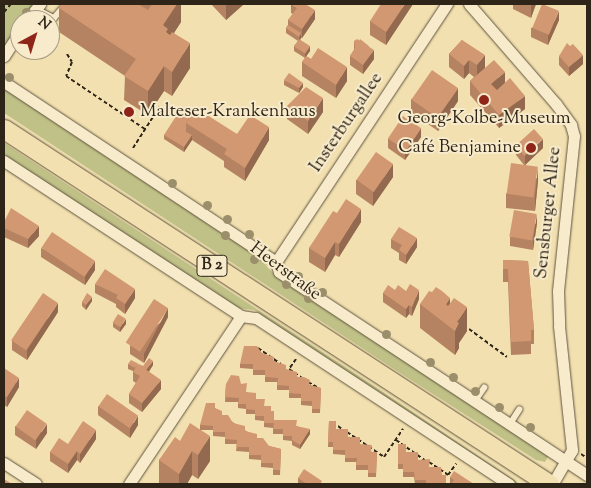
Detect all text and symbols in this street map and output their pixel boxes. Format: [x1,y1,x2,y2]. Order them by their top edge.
north arrow [10,10,60,60]
text: N [33,13,54,35]
street label: Insterburgallee [306,69,388,177]
marker: Georg-Kolbe-Museum [478,94,490,106]
place label: Malteser-Krankenhaus [140,101,315,123]
marker: Malteser-Krankenhaus [122,105,136,119]
place label: Georg-Kolbe-Museum [397,108,571,130]
place label: Café Benjamine [398,137,521,159]
marker: Café Benjamine [525,142,537,154]
street label: Sensburger Allee [531,146,567,280]
street label: Heerstraße [245,238,325,306]
road number: B 2 [196,252,228,280]

